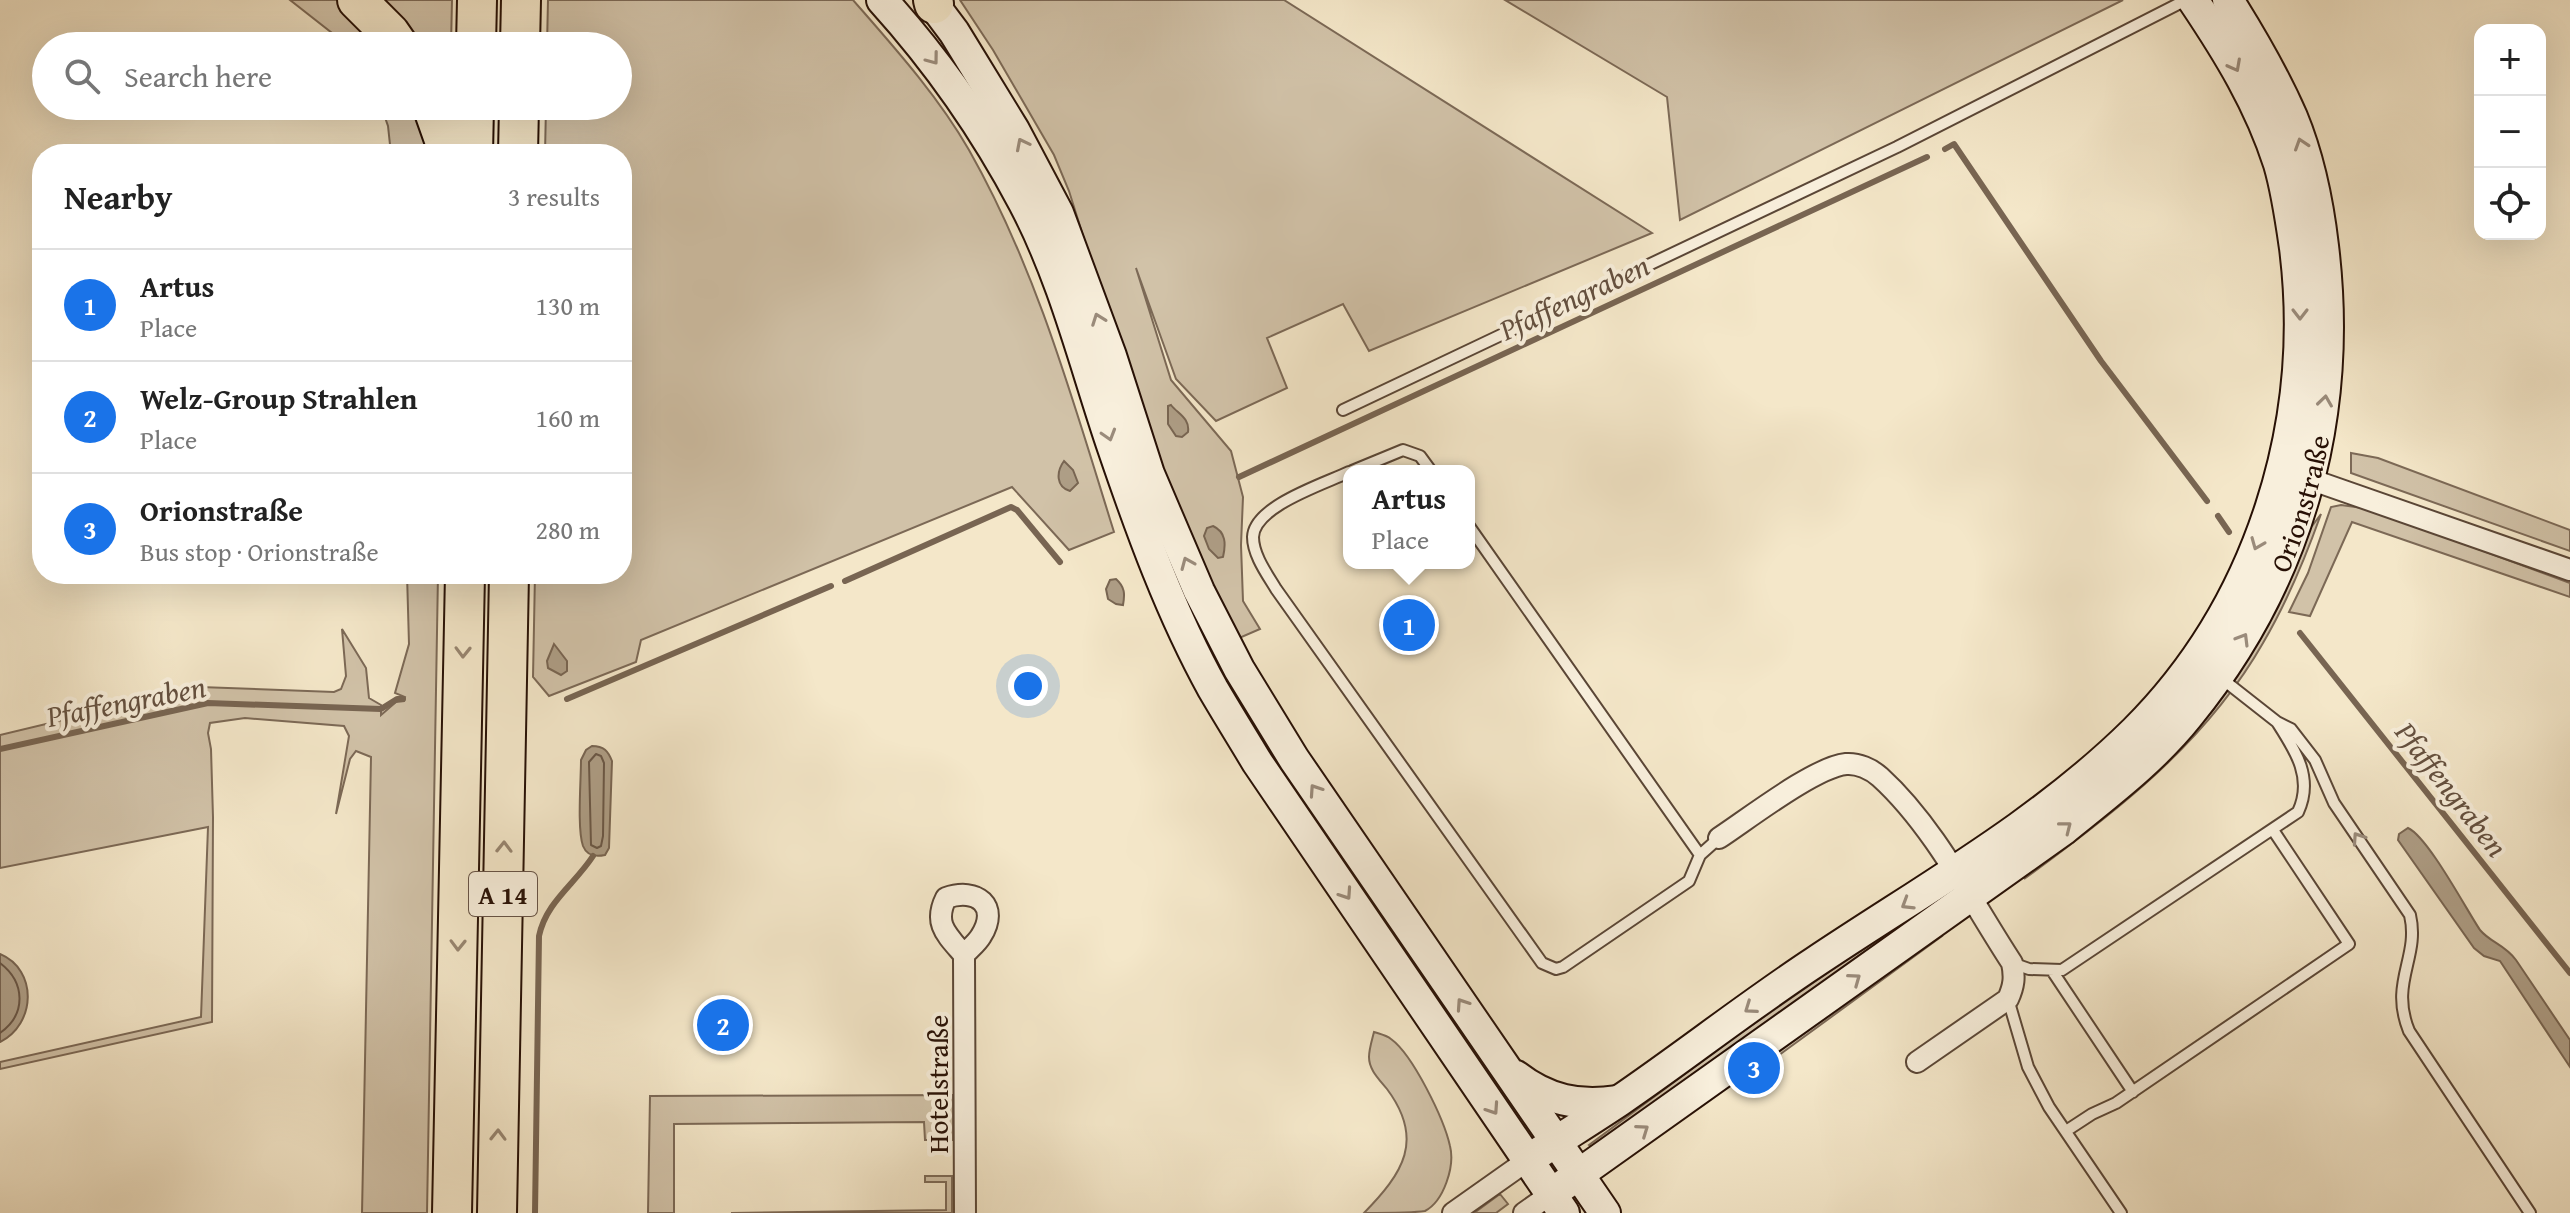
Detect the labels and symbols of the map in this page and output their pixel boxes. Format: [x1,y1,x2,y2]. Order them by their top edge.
one-way arrow [924,50,938,65]
one-way arrow [2226,57,2241,72]
one-way arrow [1016,138,1031,152]
one-way arrow [2294,138,2310,152]
water label: Pfaffengraben [1491,243,1656,351]
one-way arrow [2291,308,2309,321]
one-way arrow [1092,313,1108,327]
one-way arrow [2316,394,2333,408]
one-way arrow [1100,428,1116,441]
street label: Orionstraße [2259,431,2339,578]
one-way arrow [2250,536,2267,550]
one-way arrow [1181,557,1197,572]
pin: 1 [1383,595,1435,655]
one-way arrow [2233,633,2249,648]
one-way arrow [455,646,472,659]
water label: Pfaffengraben [42,664,209,738]
your location [1008,666,1048,706]
water label: Pfaffengraben [2384,711,2519,866]
one-way arrow [1310,784,1325,798]
one-way arrow [2057,823,2072,837]
one-way arrow [2353,832,2368,846]
one-way arrow [495,840,512,853]
road number: A 14 [469,872,537,916]
one-way arrow [1337,885,1352,899]
one-way arrow [1901,894,1915,909]
one-way arrow [449,939,466,952]
one-way arrow [1846,974,1860,988]
pin: 2 [697,995,749,1055]
one-way arrow [1745,998,1759,1012]
one-way arrow [1457,999,1472,1013]
street label: Hotelstraße [917,1015,958,1153]
pin: 3 [1728,1038,1780,1098]
one-way arrow [1483,1100,1498,1114]
one-way arrow [1635,1125,1649,1140]
one-way arrow [489,1128,507,1141]

